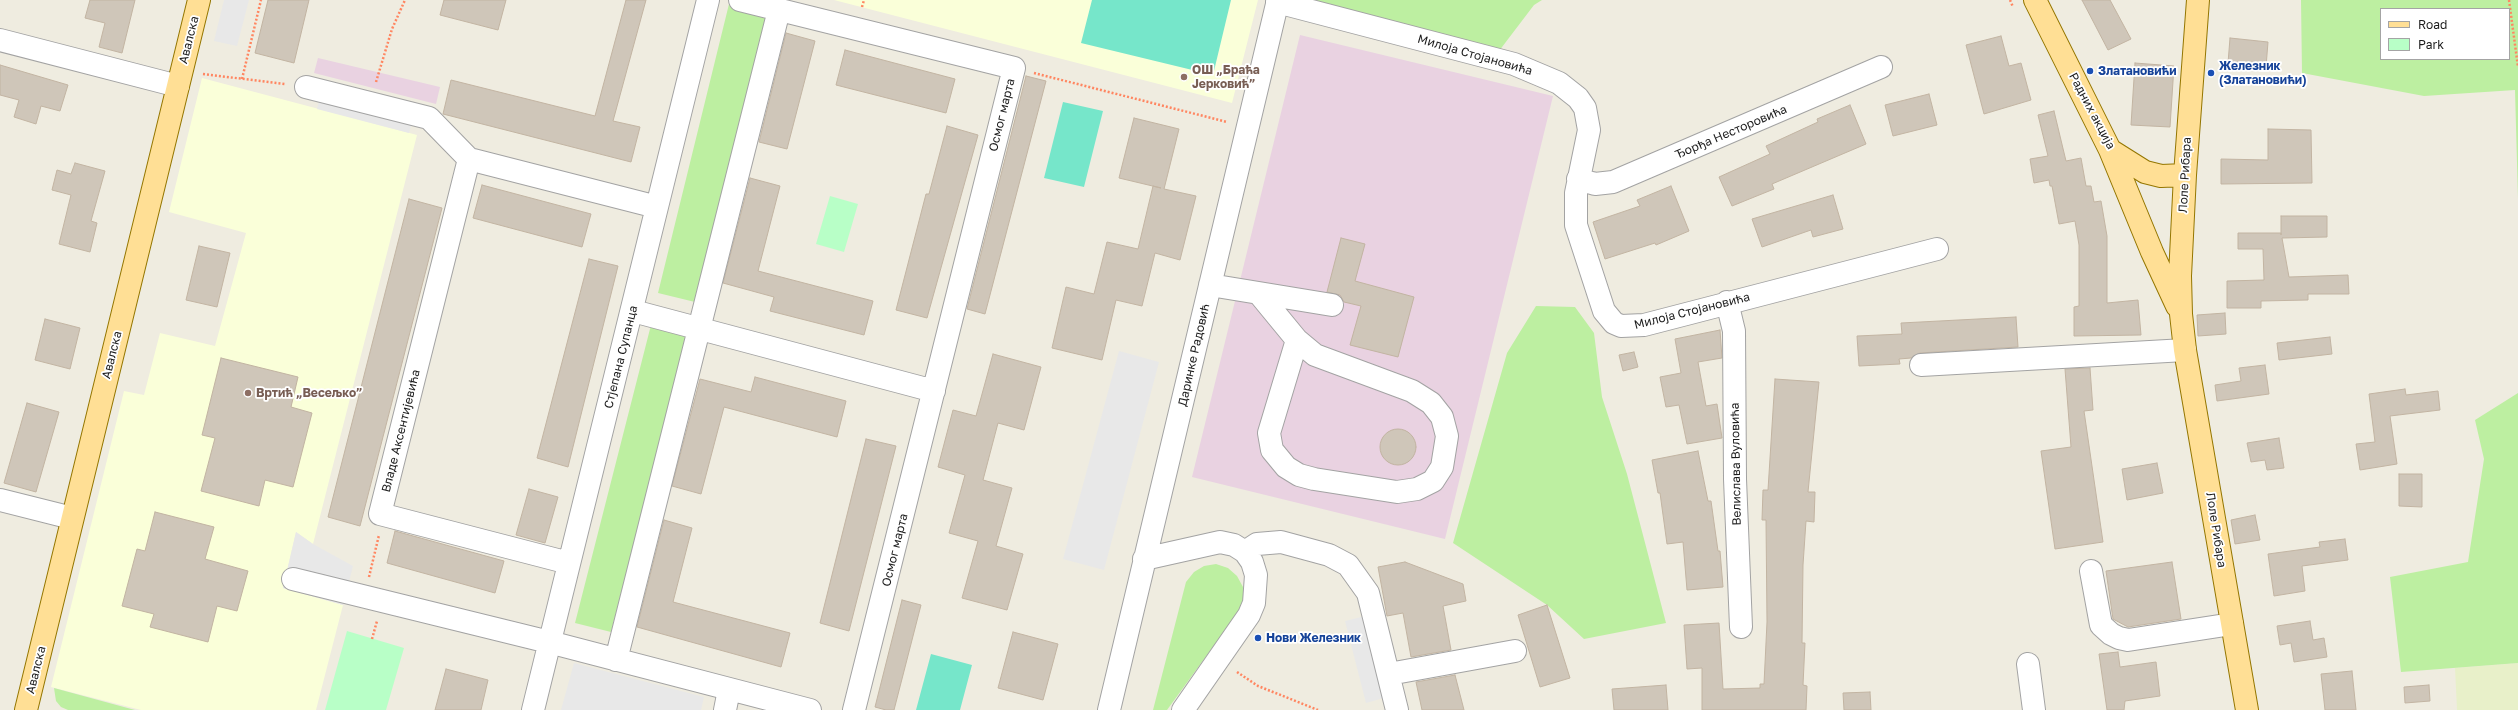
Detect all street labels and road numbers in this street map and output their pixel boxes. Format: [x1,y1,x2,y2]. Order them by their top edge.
street label: Авалска [176,15,202,65]
street label: Милоја Стојановића [1416,32,1534,78]
street label: Радних акција [2066,70,2118,152]
street label: Осмог марта [986,77,1018,153]
street label: Ђорђа Несторовића [1673,102,1789,162]
street label: Лоле Рибара [2176,137,2194,213]
street label: Милоја Стојановића [1633,290,1751,332]
street label: Даринке Радовић [1175,302,1213,408]
street label: Стјепана Супанца [601,304,641,410]
street label: Авалска [99,330,125,380]
street label: Владе Аксентијевића [379,368,423,494]
street label: Велислава Вуловића [1728,402,1744,526]
street label: Лоле Рибара [2203,491,2229,569]
street label: Осмог марта [879,512,911,588]
street label: Авалска [23,645,49,695]

